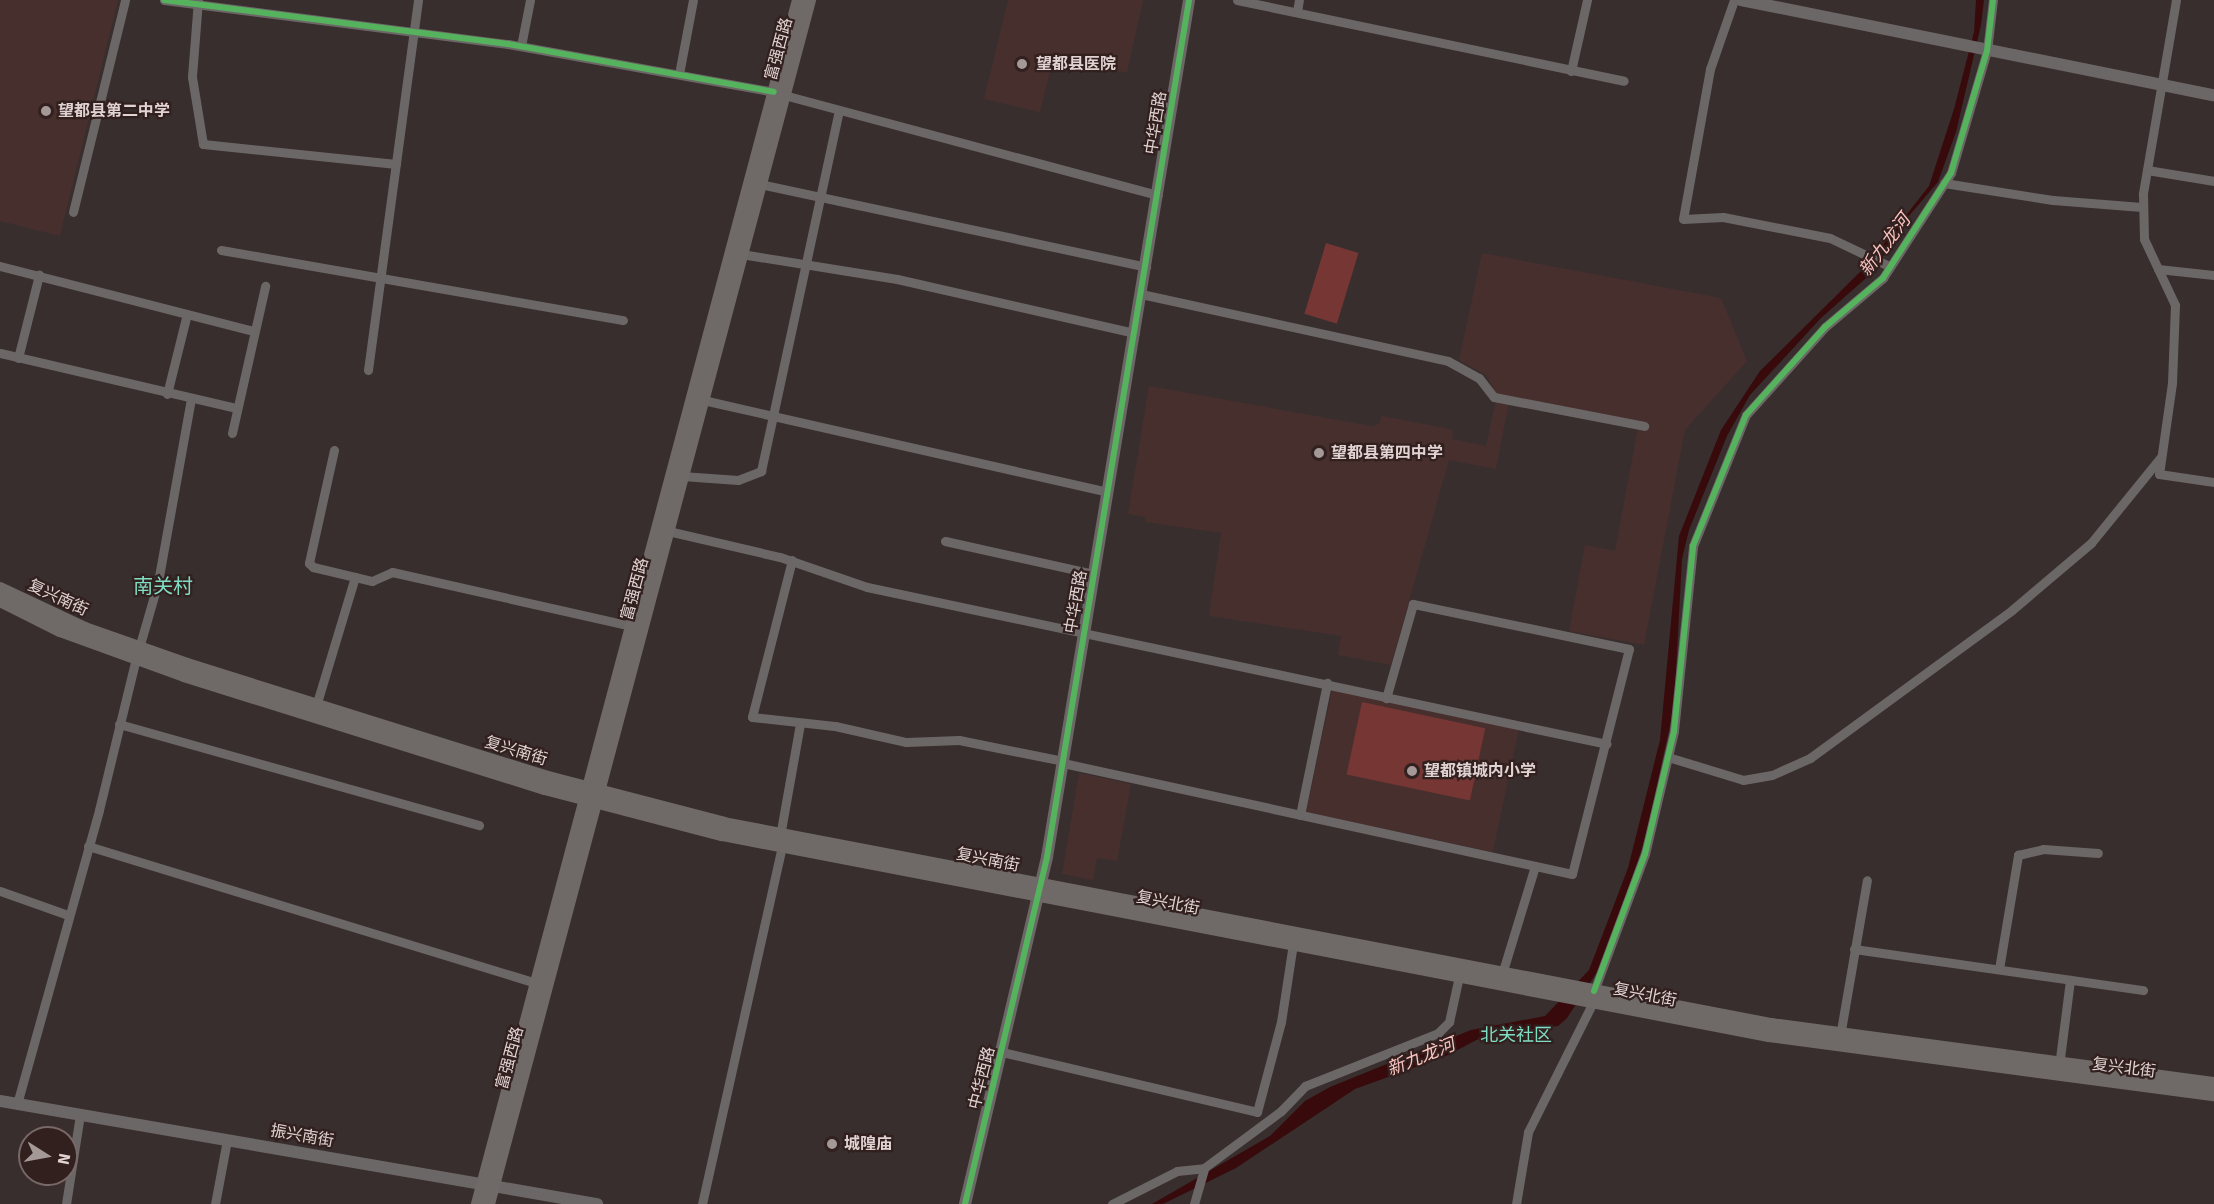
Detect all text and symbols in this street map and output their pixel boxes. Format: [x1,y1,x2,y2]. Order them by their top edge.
street label: 富强西路 [761,16,797,82]
place label: 望都县医院 [1036,54,1116,74]
marker: 望都县医院 [1013,55,1031,73]
street label: 中华西路 [1142,90,1170,156]
place label: 望都县第二中学 [58,101,170,121]
marker: 望都县第二中学 [39,104,53,118]
water label: 新九龙河 [1855,210,1915,280]
place label: 望都县第四中学 [1331,443,1443,463]
marker: 望都县第四中学 [1312,446,1326,460]
street label: 富强西路 [617,556,653,622]
street label: 中华西路 [1061,569,1091,635]
district label: 南关村 [133,574,193,598]
street label: 复兴南街 [25,576,91,620]
street label: 复兴南街 [483,732,549,770]
place label: 望都镇城内小学 [1424,761,1536,781]
marker: 望都镇城内小学 [1405,764,1419,778]
street label: 复兴南街 [955,844,1021,876]
street label: 复兴北街 [1135,887,1201,919]
street label: 复兴北街 [1612,979,1678,1011]
district label: 北关社区 [1480,1024,1552,1046]
street label: 富强西路 [492,1025,528,1091]
water label: 新九龙河 [1384,1034,1458,1080]
street label: 中华西路 [965,1045,999,1111]
street label: 复兴北街 [2091,1055,2157,1081]
street label: 振兴南街 [269,1121,335,1151]
north arrow [18,1126,78,1186]
place label: 城隍庙 [844,1134,892,1154]
marker: 城隍庙 [825,1137,839,1151]
text: N [53,1152,75,1166]

